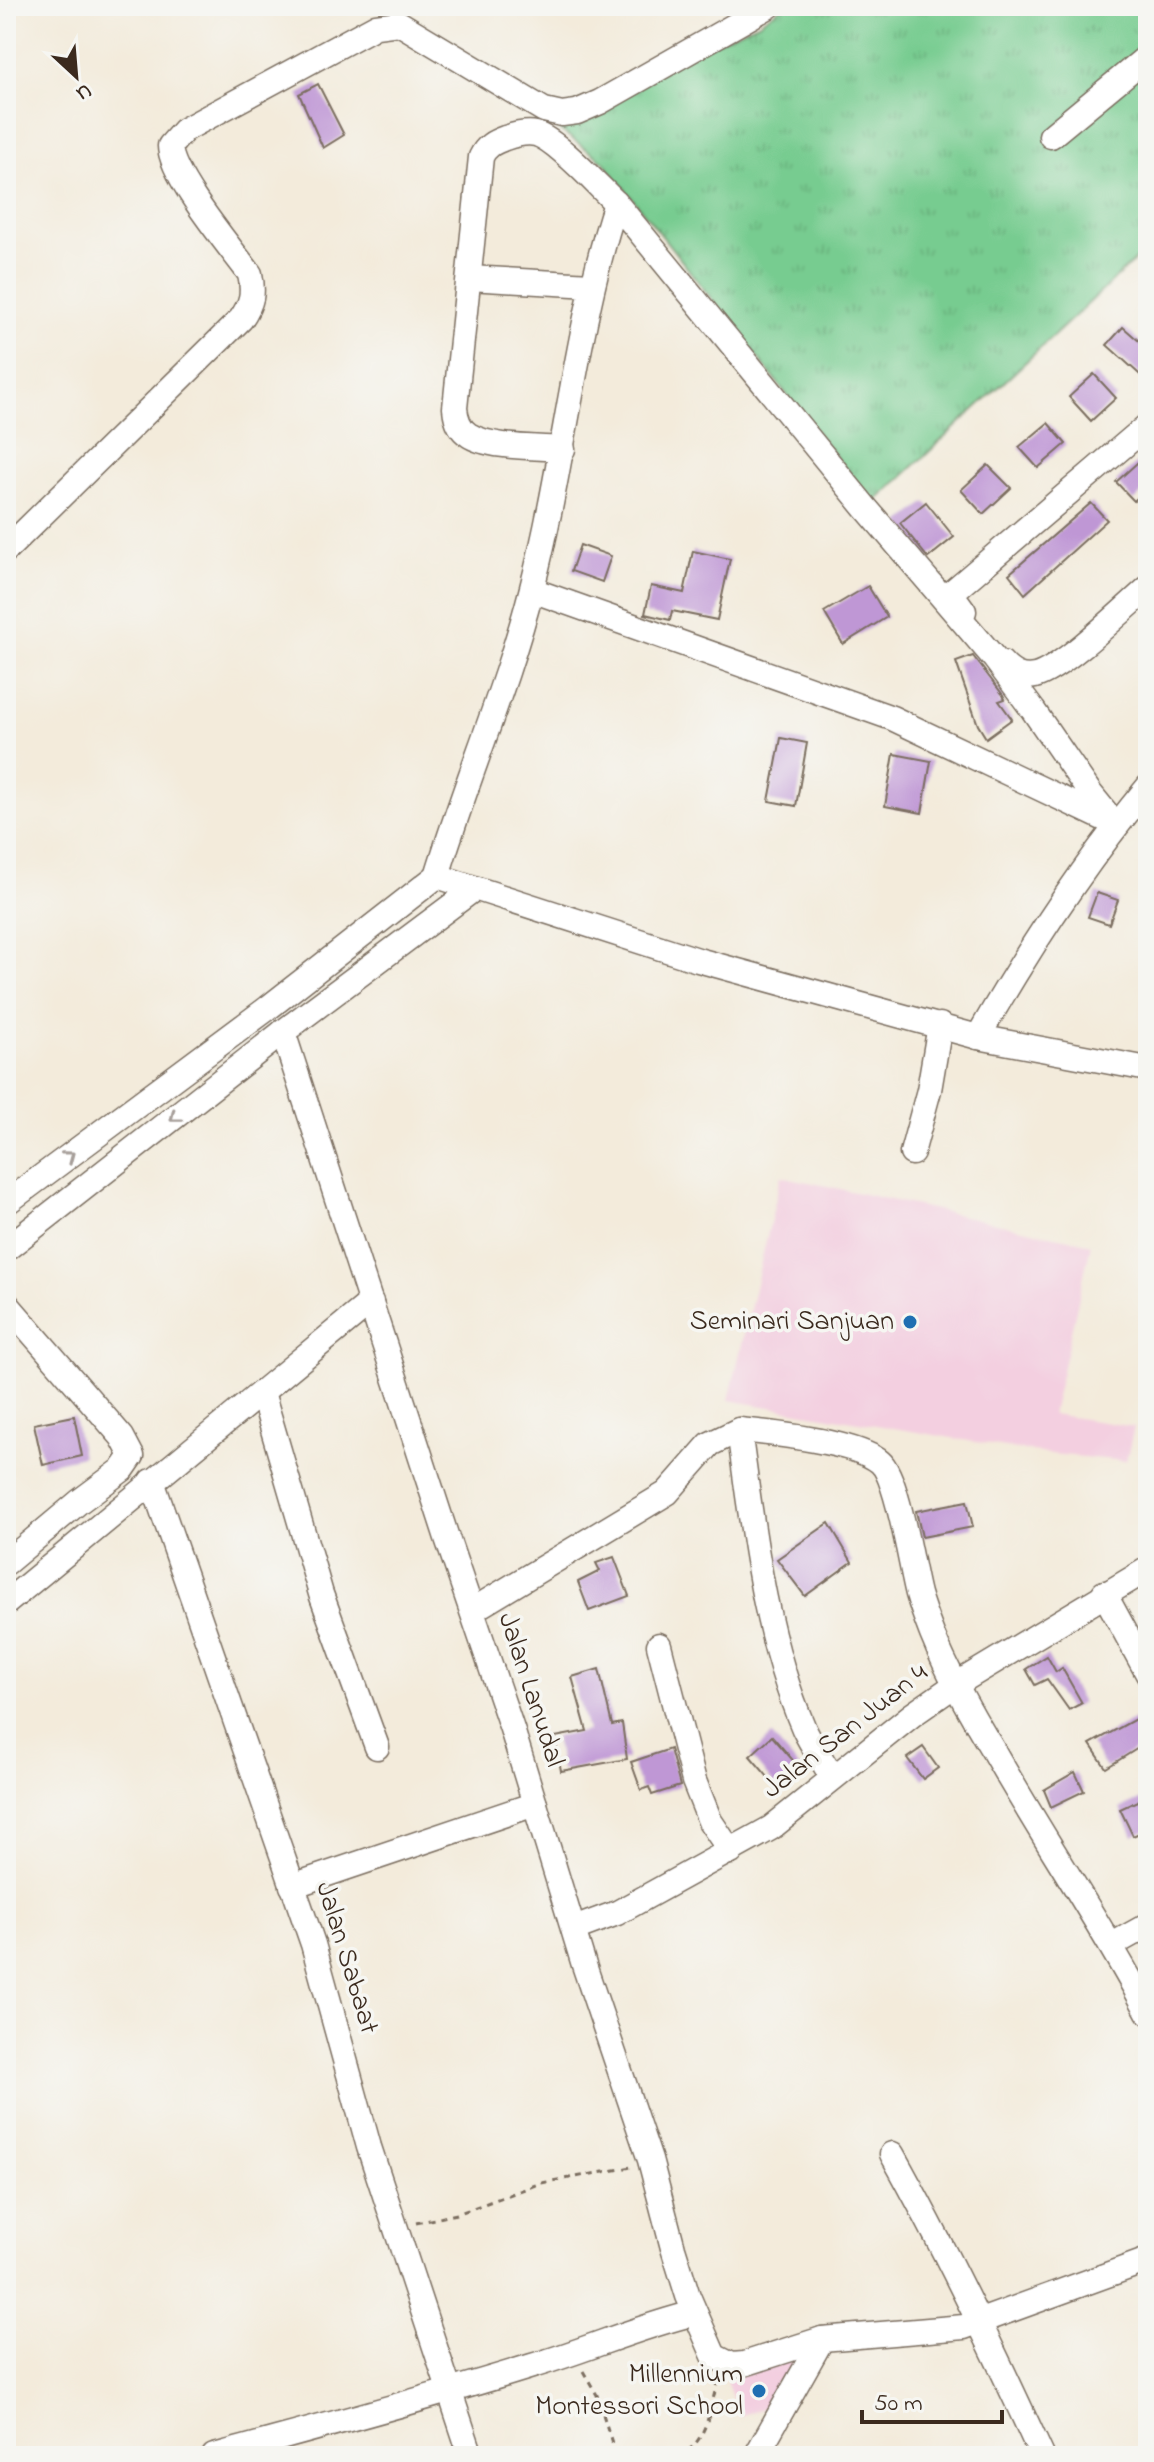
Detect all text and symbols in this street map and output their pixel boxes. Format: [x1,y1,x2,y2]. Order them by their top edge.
north arrow [36,36,116,116]
text: U [70,74,97,109]
one-way arrow [169,1107,184,1121]
one-way arrow [60,1151,74,1166]
place label: Seminari Sanjuan [690,1302,894,1343]
marker: Seminari Sanjuan [901,1313,919,1331]
street label: Jalan Lanudal [486,1607,574,1773]
street label: Jalan San Juan 4 [754,1654,938,1810]
street label: Jalan Sabaat [303,1877,389,2039]
place label: Millennium Montessori School [535,2355,743,2428]
scale bar [862,2374,1002,2424]
marker: Millennium Montessori School [750,2382,768,2400]
text: 50 m [874,2387,923,2422]

